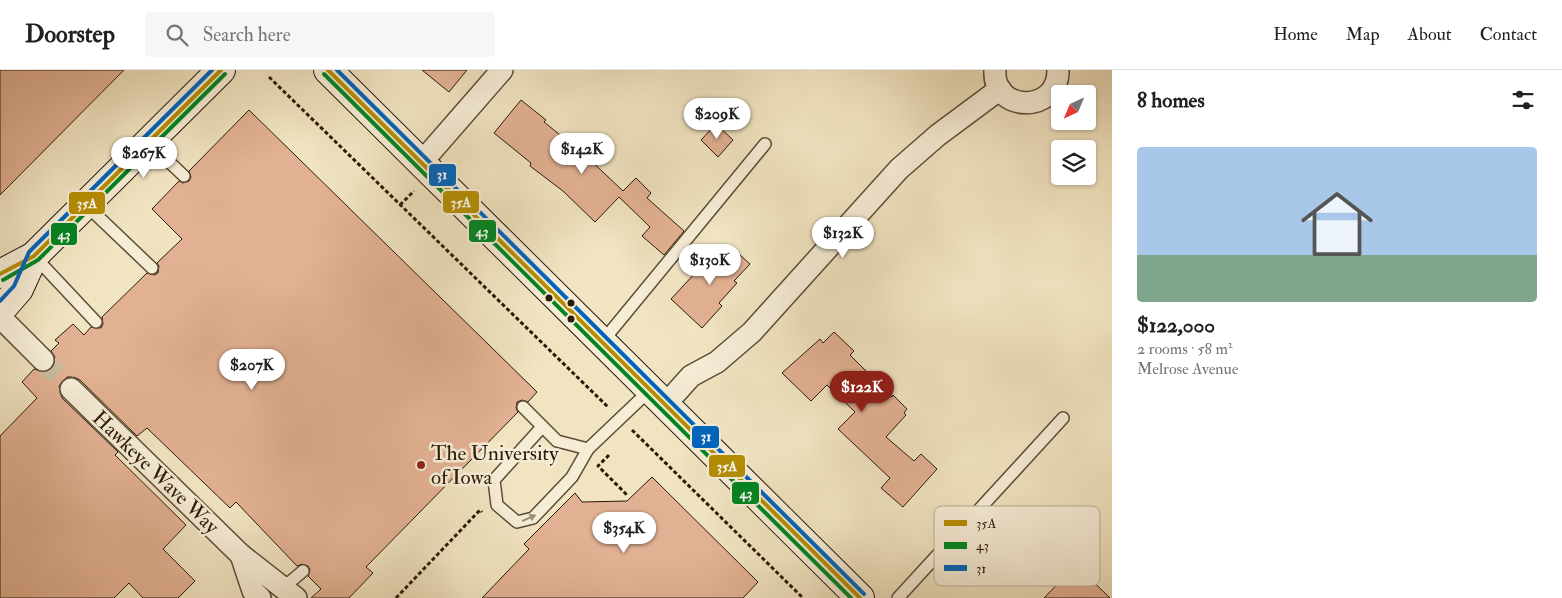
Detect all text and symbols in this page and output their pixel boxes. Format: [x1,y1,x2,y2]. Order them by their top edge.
search box [145,12,495,57]
text: Doorstep [25,19,115,50]
icon: search [163,21,191,49]
text: Search here [203,23,291,47]
text: Home [1273,23,1318,46]
text: Map [1346,23,1380,46]
text: About [1408,23,1452,46]
text: Contact [1480,23,1537,46]
north arrow [1051,85,1096,130]
map controls [1051,85,1096,185]
icon: filters [1509,86,1537,114]
text: 8 homes [1137,87,1205,114]
pin: $209K [682,98,752,140]
text: $209K [695,104,739,124]
pin: $142K [547,132,617,175]
pin: $267K [109,136,179,179]
text: $142K [561,139,603,159]
button: layers [1051,140,1096,185]
text: $267K [122,143,166,163]
line badge: 31 [428,163,457,187]
text: 31 [437,166,447,183]
icon: home [1292,179,1382,269]
line badge: 35A [442,190,480,214]
line badge: 35A [68,191,106,215]
text: 35A [451,194,471,211]
text: 35A [77,195,97,212]
pin: $132K [808,216,878,259]
line badge: 43 [468,219,497,243]
line badge: 43 [50,222,78,246]
text: 43 [475,223,488,240]
text: $132K [823,223,863,243]
text: 43 [57,226,70,243]
pin: $130K [675,244,745,286]
text: $130K [690,250,730,270]
unlabelled marker [544,293,554,303]
unlabelled marker [566,298,576,308]
text: $122,000 [1137,312,1215,339]
unlabelled marker [566,314,576,324]
text: 2 rooms · 58 m² [1137,339,1232,359]
pin: $207K [217,348,287,391]
text: $207K [230,355,274,375]
text: Melrose Avenue [1137,359,1238,379]
pin: $122K [827,370,897,413]
text: $122K [841,377,883,397]
street label: Hawkeye Wave Way [86,405,225,540]
line badge: 31 [691,425,720,449]
text: 31 [701,428,711,445]
place label: The University of Iowa [431,440,559,491]
line badge: 35A [708,454,746,478]
text: 35A [717,458,737,475]
marker: The University of Iowa [415,459,427,471]
line badge: 43 [731,481,760,505]
text: 43 [739,485,752,502]
legend [934,506,1100,586]
pin: $354K [589,512,659,554]
one-way arrow [522,513,536,521]
text: 35A [976,515,997,532]
text: $354K [603,518,645,538]
text: 43 [976,537,989,554]
text: 31 [976,560,986,577]

